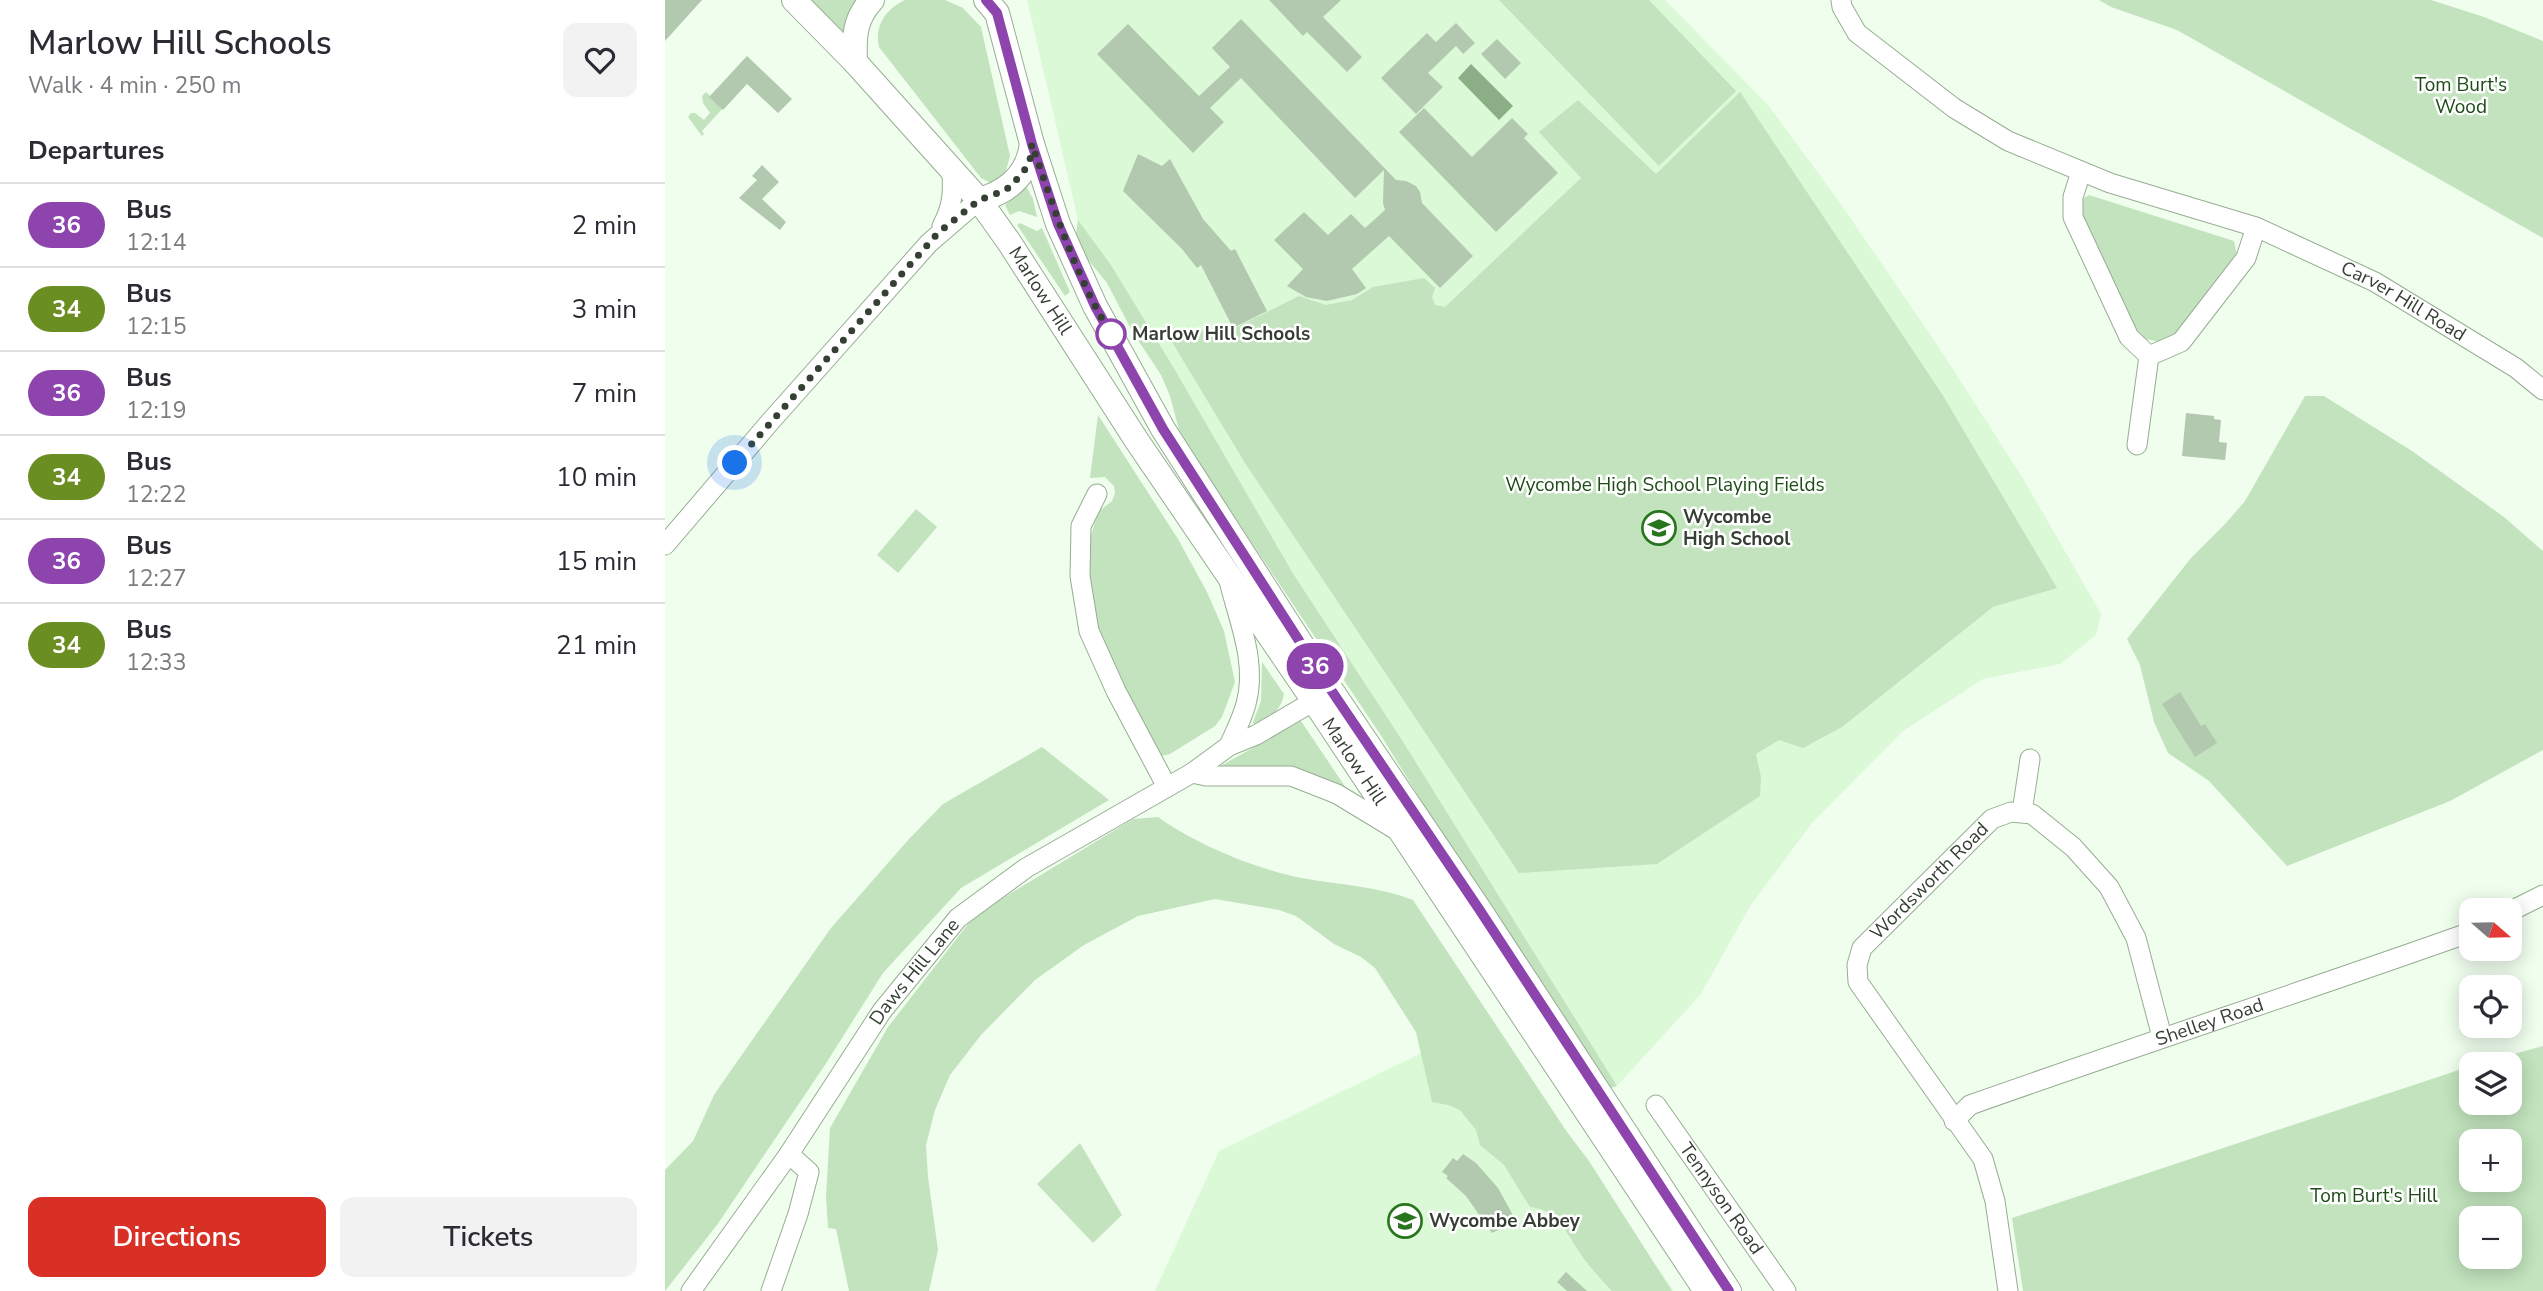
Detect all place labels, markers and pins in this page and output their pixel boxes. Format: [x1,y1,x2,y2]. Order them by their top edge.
marker: Marlow Hill Schools [1096,319,1126,349]
place label: Marlow Hill Schools [1132,321,1310,347]
place label: Wycombe High School [1683,504,1790,552]
school or university icon: Wycombe High School [1640,509,1678,547]
school or university icon: Wycombe Abbey [1386,1202,1424,1240]
place label: Wycombe Abbey [1429,1208,1581,1234]

